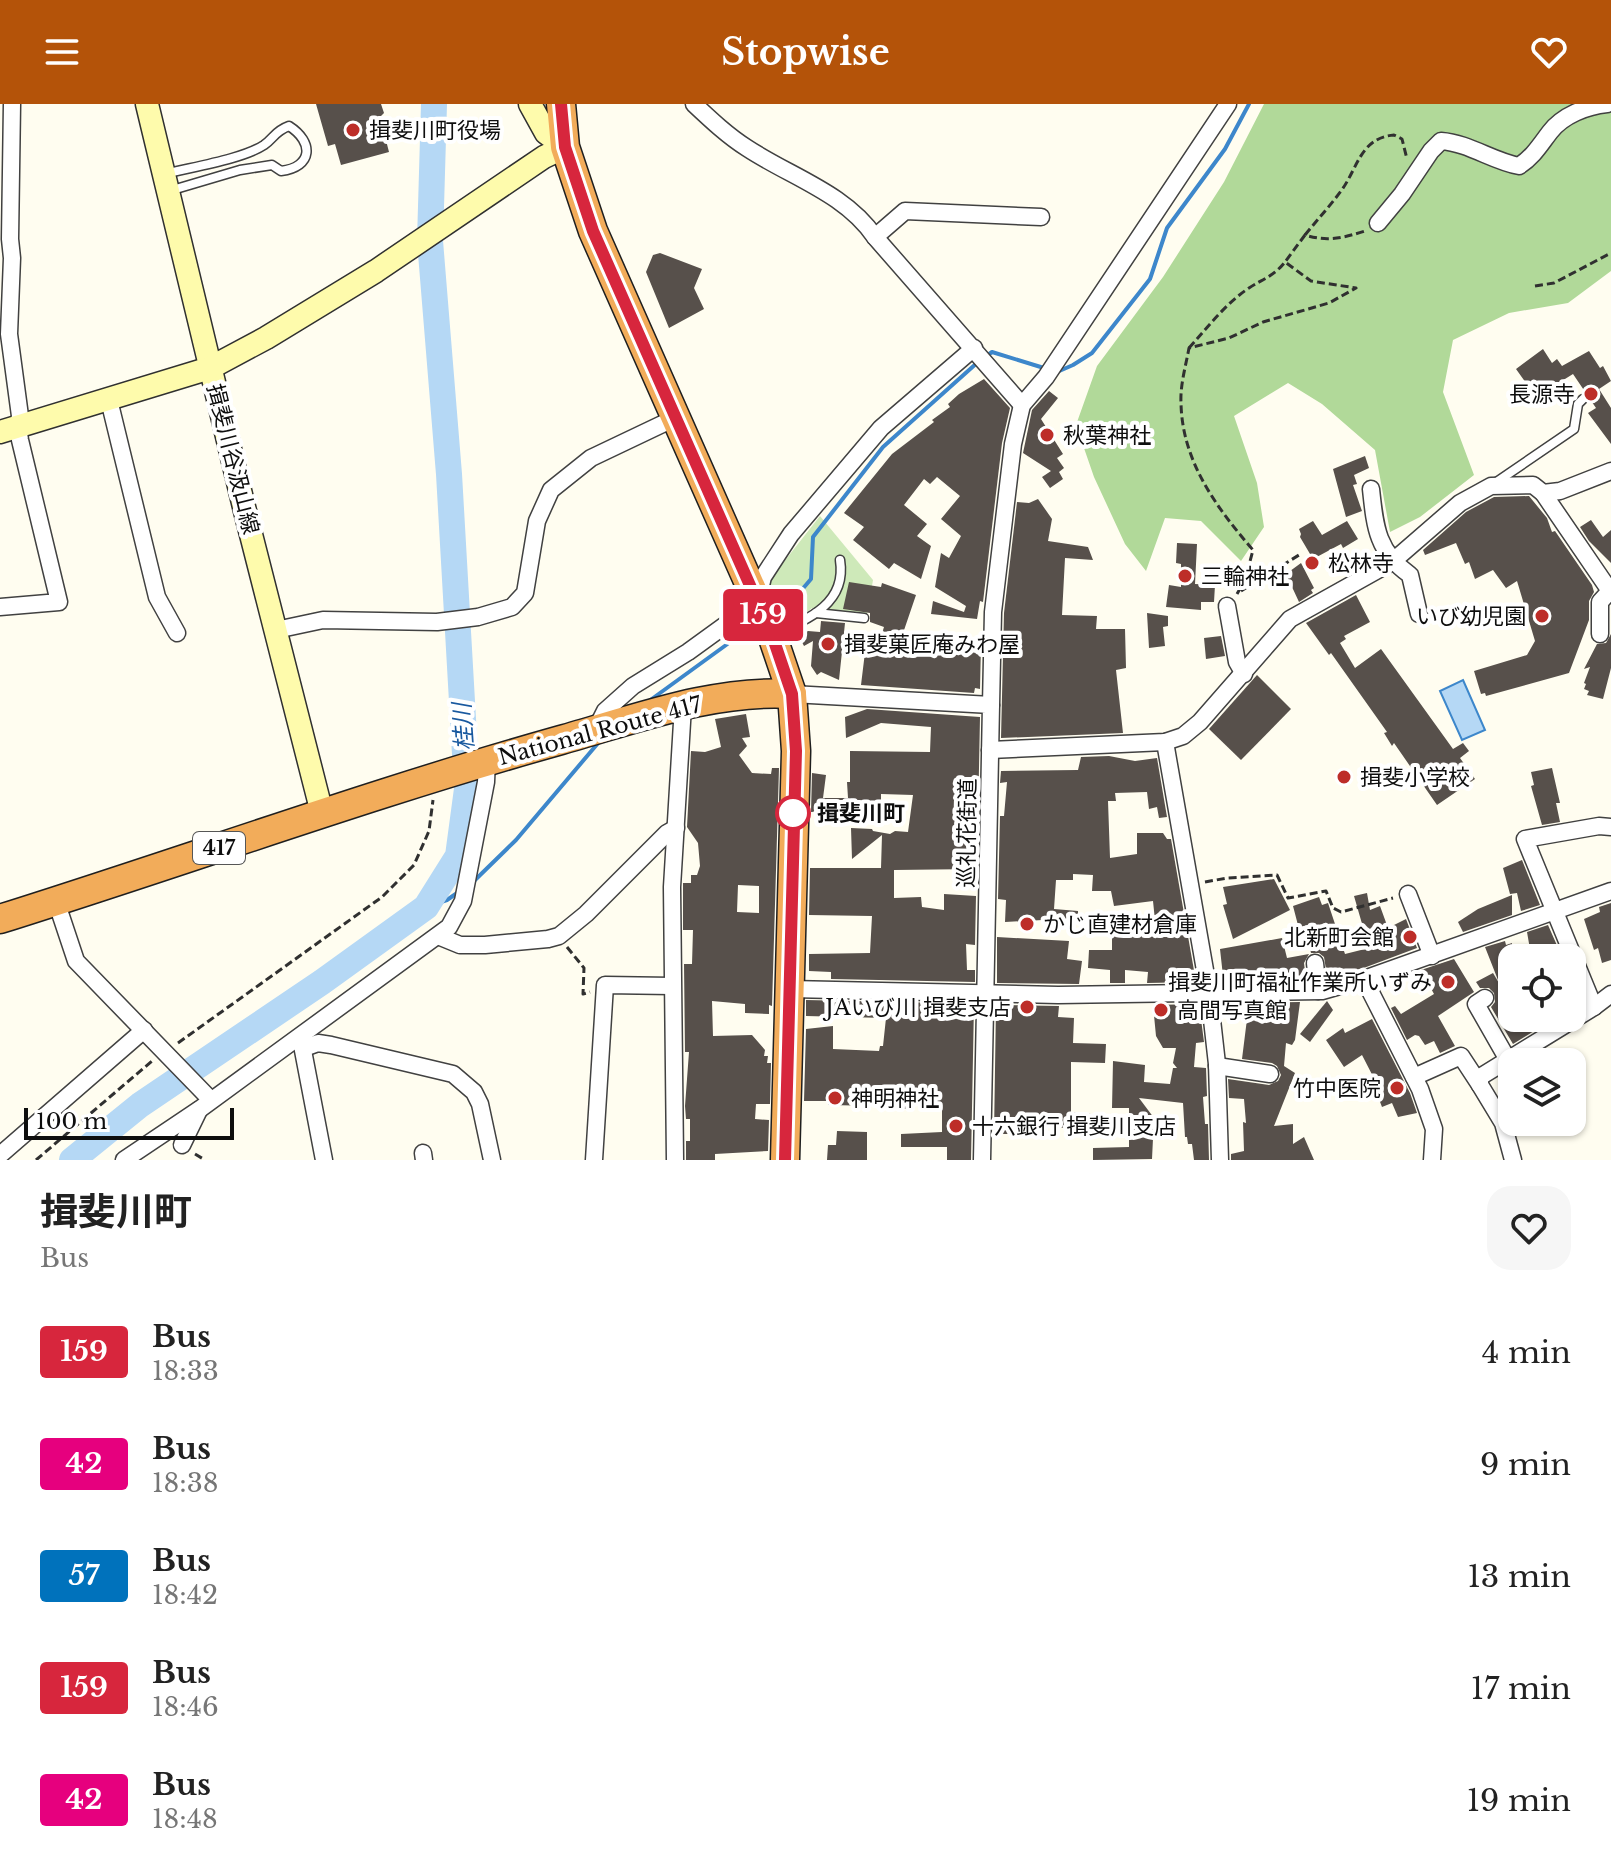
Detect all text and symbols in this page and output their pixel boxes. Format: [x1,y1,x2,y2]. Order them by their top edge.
icon: menu [40,30,84,74]
text: Stopwise [721,30,890,75]
icon: heart [1527,30,1571,74]
place label: 揖斐川町役場 [369,117,501,144]
marker: 揖斐川町役場 [344,121,362,139]
street label: 揖斐川谷汲山線 [201,381,265,537]
place label: 長源寺 [1509,381,1575,408]
marker: 長源寺 [1582,385,1600,403]
place label: 秋葉神社 [1063,422,1151,449]
marker: 秋葉神社 [1038,426,1056,444]
place label: 松林寺 [1328,550,1394,577]
marker: 松林寺 [1303,554,1321,572]
place label: 三輪神社 [1201,563,1289,590]
marker: 三輪神社 [1176,567,1194,585]
line badge: 159 [717,589,809,641]
text: 159 [739,597,787,632]
place label: いび幼児園 [1416,603,1526,630]
marker: いび幼児園 [1533,607,1551,625]
place label: 揖斐菓匠庵みわ屋 [844,631,1020,658]
marker: 揖斐菓匠庵みわ屋 [819,635,837,653]
street label: National Route 417 [495,691,706,771]
water label: 桂川 [447,699,479,752]
place label: 揖斐小学校 [1360,764,1470,791]
marker: 揖斐小学校 [1335,768,1353,786]
street label: 巡礼花街道 [953,778,981,888]
marker: 揖斐川町 [776,796,810,830]
place label: 揖斐川町 [817,800,905,827]
road number: 417 [193,832,245,864]
place label: かじ直建材倉庫 [1043,911,1197,938]
marker: かじ直建材倉庫 [1018,915,1036,933]
place label: 北新町会館 [1284,924,1394,951]
marker: 北新町会館 [1401,928,1419,946]
map controls [1498,944,1586,1136]
button: locate [1498,944,1586,1032]
place label: 揖斐川町福祉作業所いずみ [1168,969,1432,996]
marker: 揖斐川町福祉作業所いずみ [1439,973,1457,991]
place label: JAいび川 揖斐支店 [822,994,1011,1021]
place label: 高間写真館 [1177,997,1287,1024]
marker: JAいび川 揖斐支店 [1018,998,1036,1016]
marker: 高間写真館 [1152,1001,1170,1019]
button: layers [1498,1048,1586,1136]
place label: 竹中医院 [1293,1075,1381,1102]
marker: 竹中医院 [1388,1079,1406,1097]
place label: 神明神社 [851,1085,939,1112]
marker: 神明神社 [826,1089,844,1107]
scale bar [24,1104,234,1140]
text: 100 m [36,1108,107,1135]
place label: 十六銀行 揖斐川支店 [972,1113,1176,1140]
marker: 十六銀行 揖斐川支店 [947,1117,965,1135]
button: heart [1487,1186,1571,1270]
text: 揖斐川町 [40,1188,192,1235]
text: Bus [40,1242,89,1274]
text: Bus [152,1318,211,1355]
text: 159 [60,1334,108,1369]
text: 4 min [1482,1334,1571,1371]
text: 18:33 [152,1355,219,1387]
text: Bus [152,1430,211,1467]
text: 42 [66,1446,102,1481]
text: 9 min [1480,1446,1571,1483]
text: 18:38 [152,1467,219,1499]
text: Bus [152,1542,211,1579]
text: 57 [68,1558,100,1593]
text: 13 min [1467,1558,1571,1595]
text: 18:42 [152,1579,218,1611]
text: Bus [152,1654,211,1691]
text: 159 [60,1670,108,1705]
text: 17 min [1471,1670,1571,1707]
text: 18:46 [152,1691,219,1723]
text: Bus [152,1766,211,1803]
text: 42 [66,1782,102,1817]
text: 19 min [1467,1782,1571,1819]
text: 18:48 [152,1803,218,1835]

